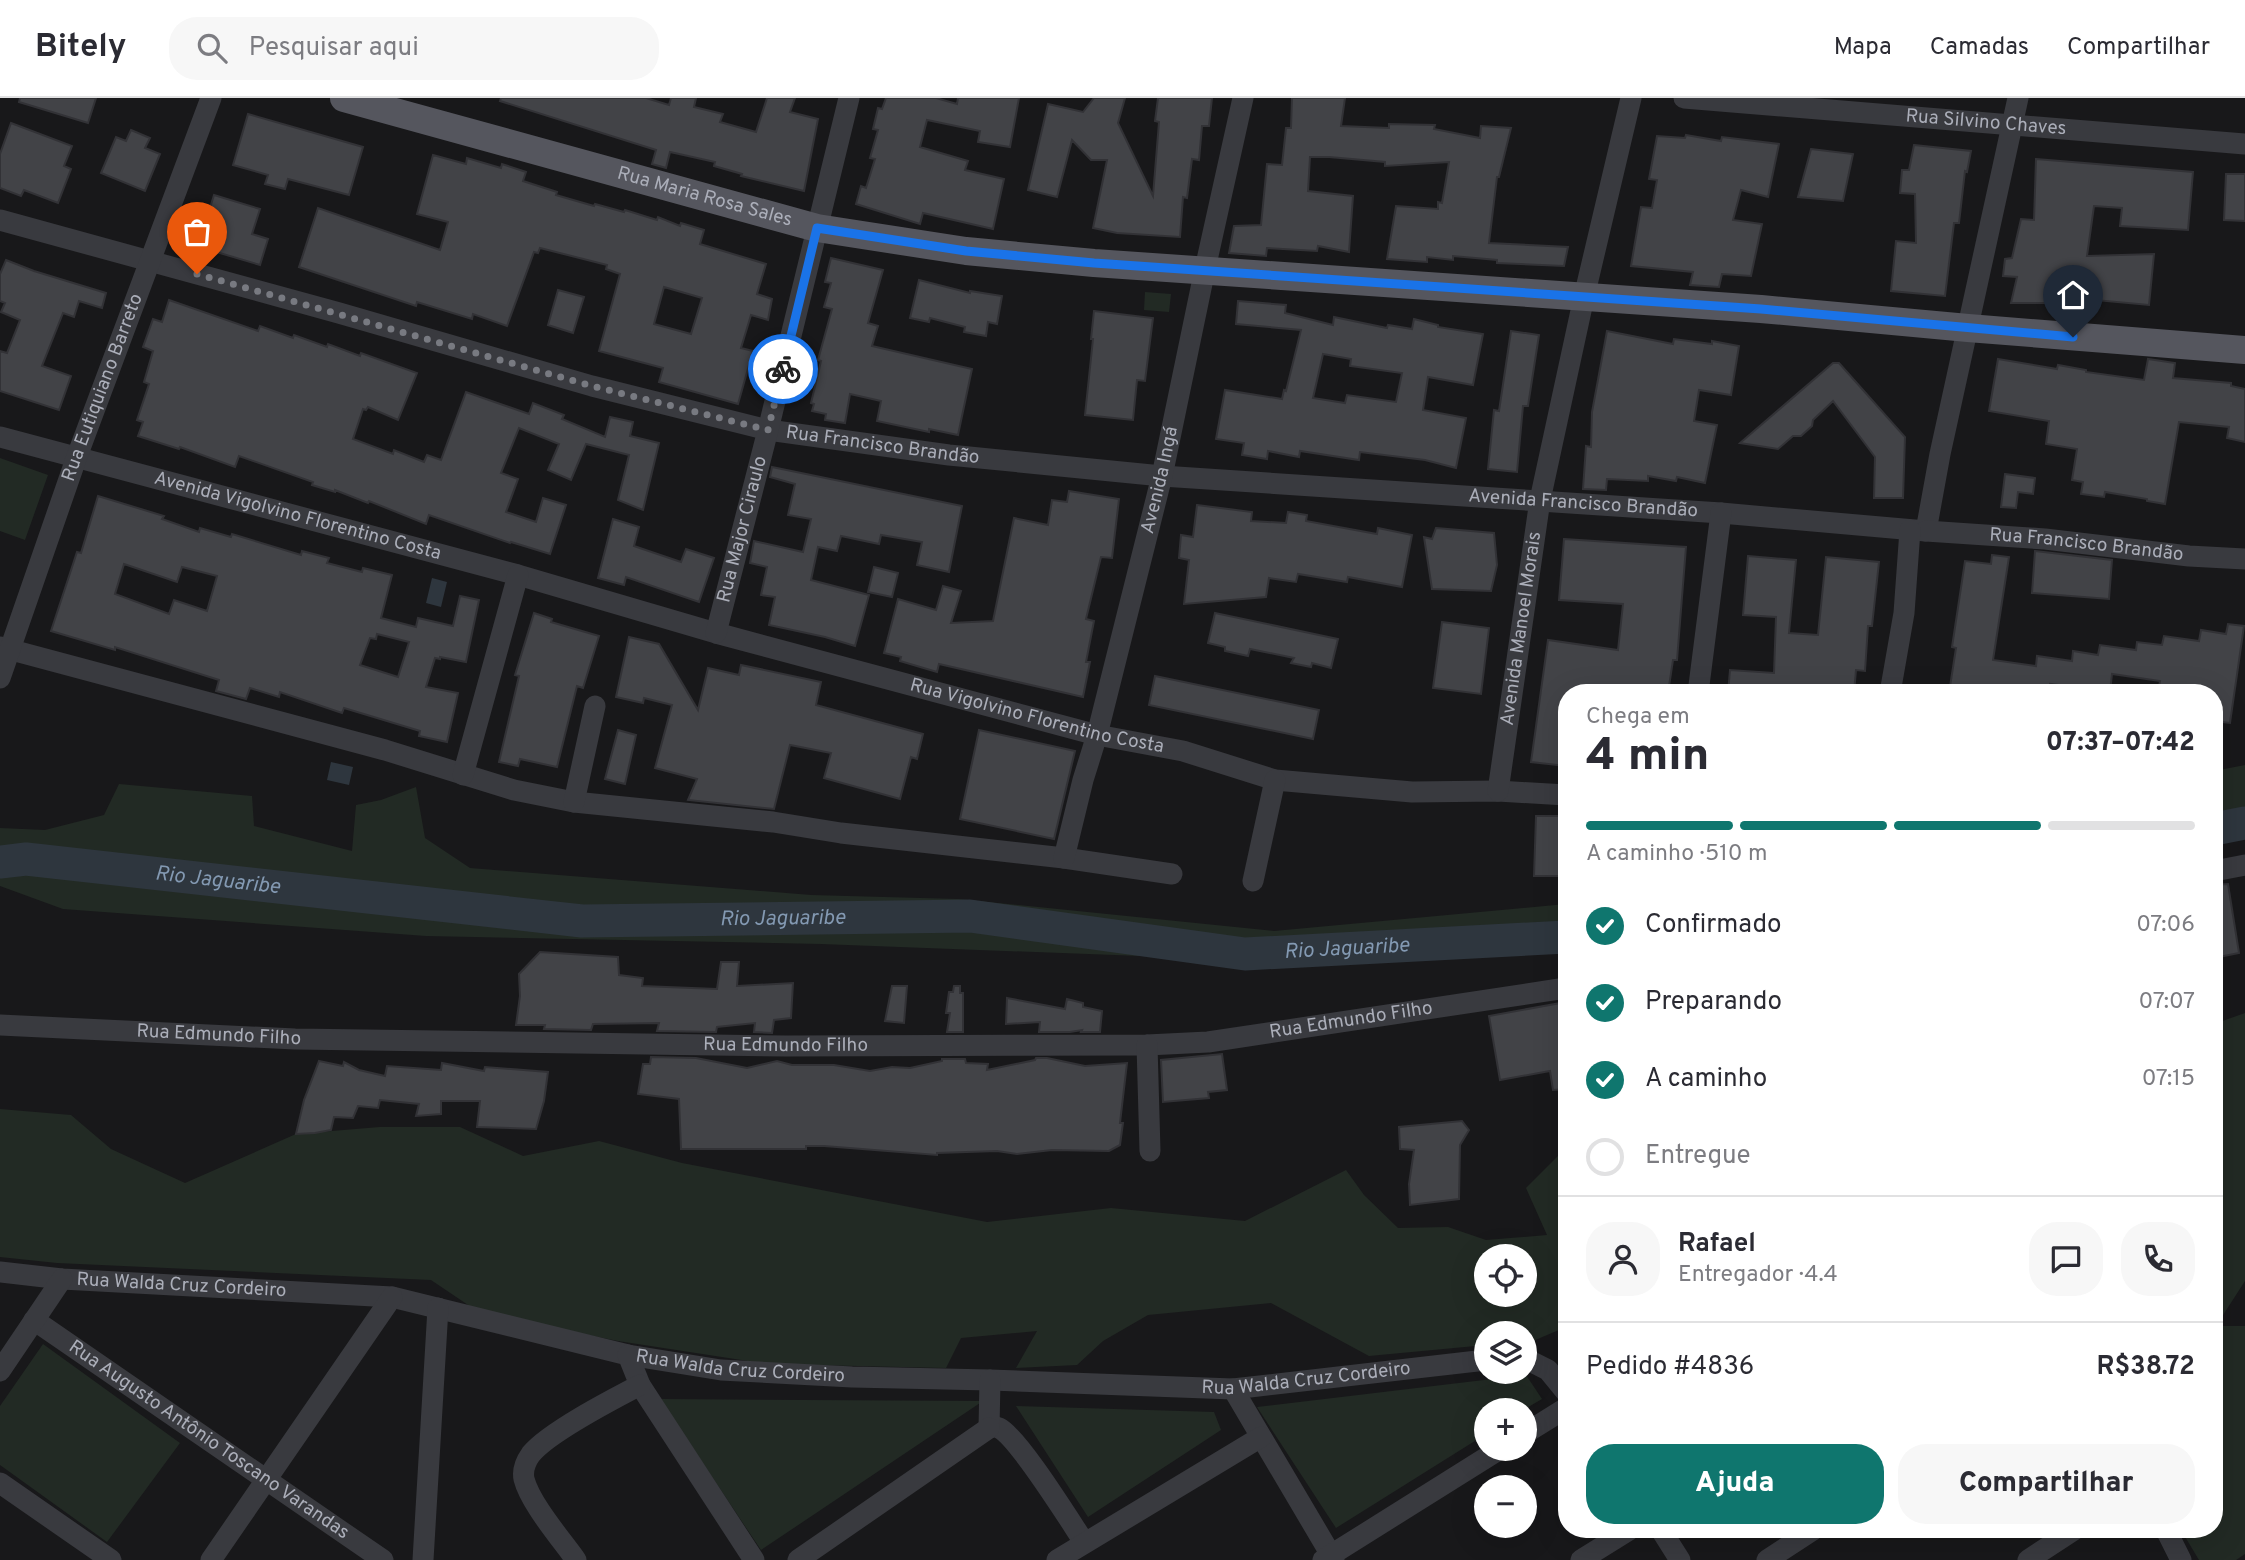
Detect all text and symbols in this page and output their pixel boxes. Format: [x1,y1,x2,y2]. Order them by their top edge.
search box [169,17,659,80]
text: Bitely [35,27,127,69]
icon: search [193,29,231,67]
text: Pesquisar aqui [249,32,419,65]
text: Mapa [1834,33,1892,63]
text: Camadas [1930,33,2029,63]
text: Compartilhar [2067,33,2210,63]
street label: Rua Silvino Chaves [1905,104,2067,141]
street label: Rua Maria Rosa Sales [614,162,795,233]
pin [167,202,227,274]
icon: bag [178,213,216,251]
pin [2043,265,2103,337]
icon: home [2054,276,2092,314]
street label: Rua Eutiquiano Barreto [57,290,149,485]
courier [748,334,818,404]
icon: bike [764,350,802,388]
street label: Rua Francisco Brandão [784,421,981,470]
street label: Avenida Ingá [1136,424,1184,536]
street label: Rua Major Ciraulo [712,453,773,605]
street label: Avenida Vigolvino Florentino Costa [151,467,444,566]
street label: Avenida Francisco Brandão [1467,484,1699,523]
street label: Rua Francisco Brandão [1989,523,2185,567]
street label: Avenida Manoel Morais [1496,530,1547,727]
street label: Rua Vigolvino Florentino Costa [907,673,1166,759]
text: Chega em [1586,703,1690,732]
text: 07:37–07:42 [2046,727,2195,760]
text: 4 min [1586,728,1710,787]
text: A caminho · 510 m [1586,840,1768,869]
water label: Rio Jaguaribe [154,860,283,901]
water label: Rio Jaguaribe [719,904,846,933]
icon: check [1586,907,1624,945]
text: Confirmado [1645,909,1782,942]
text: 07:06 [2136,911,2195,940]
water label: Rio Jaguaribe [1283,932,1411,965]
icon: check [1586,984,1624,1022]
text: Preparando [1645,986,1782,1019]
text: 07:07 [2139,988,2195,1017]
street label: Rua Edmundo Filho [1268,996,1434,1045]
street label: Rua Edmundo Filho [136,1019,301,1051]
street label: Rua Edmundo Filho [703,1033,868,1058]
icon: check [1586,1061,1624,1099]
text: A caminho [1645,1063,1767,1096]
text: 07:15 [2142,1065,2195,1094]
text: Entregue [1645,1140,1751,1173]
button: person [1586,1222,1660,1296]
button: chat [2029,1222,2103,1296]
button: phone [2121,1222,2195,1296]
text: Rafael [1678,1228,1756,1261]
map controls [1474,1244,1537,1538]
button: locate [1474,1244,1537,1307]
text: Entregador · 4.4 [1678,1261,1838,1290]
street label: Rua Walda Cruz Cordeiro [76,1268,287,1303]
button: layers [1474,1321,1537,1384]
street label: Rua Augusto Antônio Toscano Varandas [64,1335,354,1545]
street label: Rua Walda Cruz Cordeiro [634,1344,846,1389]
text: Pedido #4836 [1586,1351,1754,1384]
text: R$38.72 [2096,1351,2195,1384]
street label: Rua Walda Cruz Cordeiro [1201,1357,1412,1401]
button: + [1474,1398,1537,1461]
button: Ajuda [1586,1444,1884,1524]
button: Compartilhar [1898,1444,2195,1524]
button: − [1474,1475,1537,1538]

